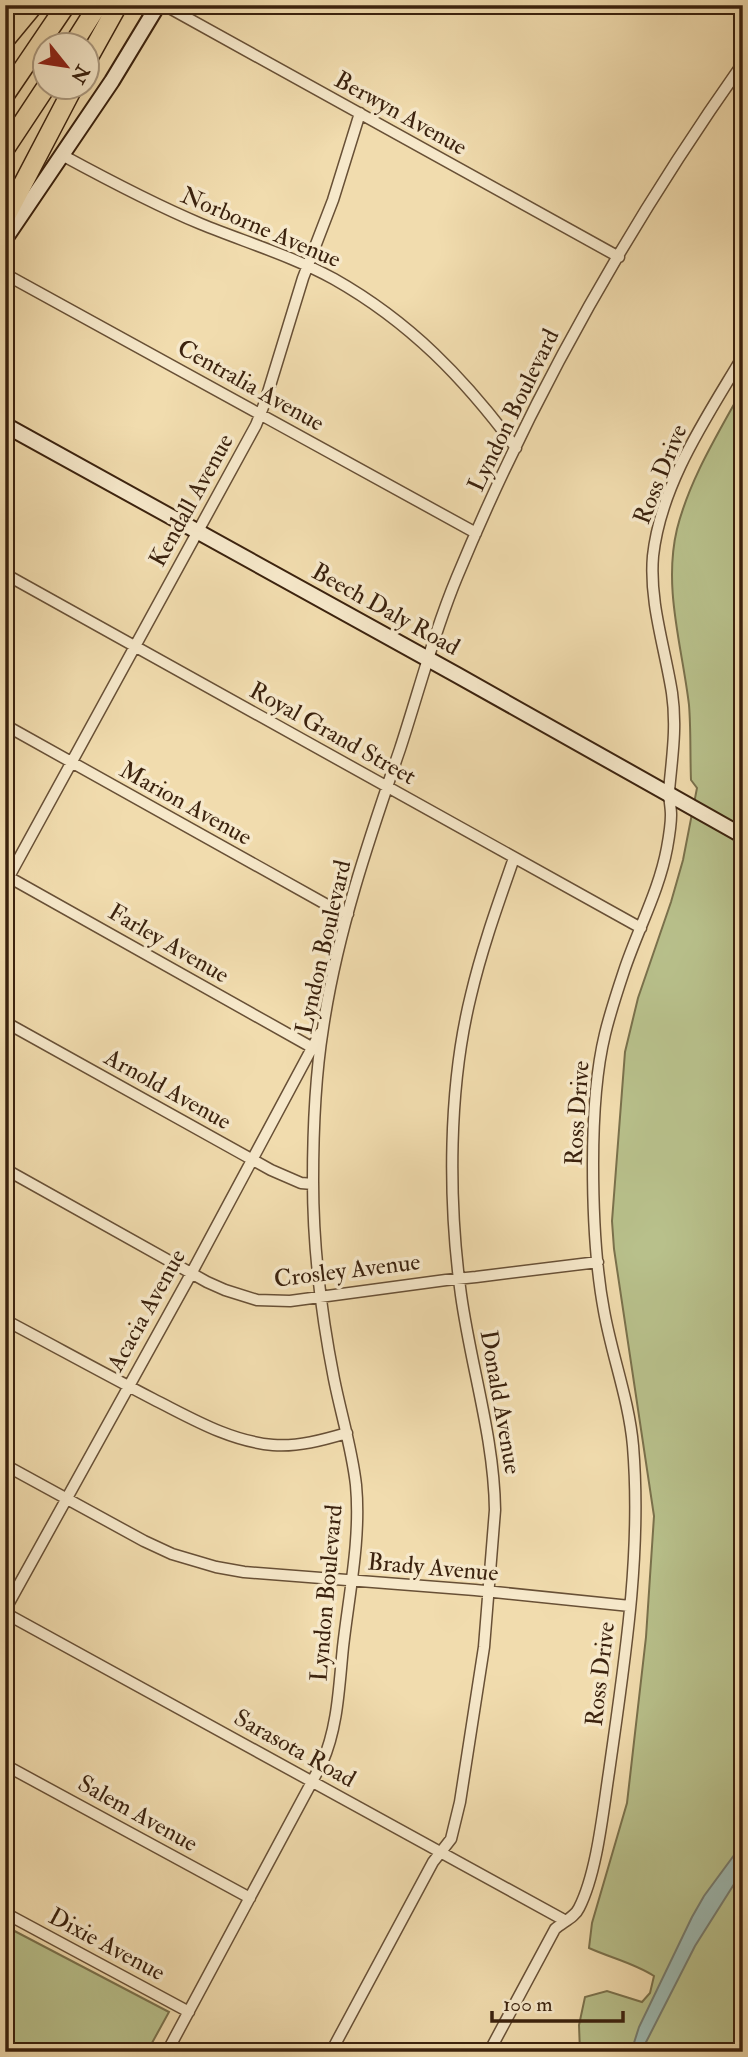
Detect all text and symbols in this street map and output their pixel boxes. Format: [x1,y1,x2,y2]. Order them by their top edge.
north arrow [32,32,102,102]
text: N [65,60,95,88]
street label: Berwyn Avenue [329,64,473,163]
street label: Norborne Avenue [176,180,345,275]
street label: Lyndon Boulevard [461,324,566,497]
street label: Centralia Avenue [172,332,330,439]
street label: Ross Drive [626,420,694,529]
street label: Kendall Avenue [142,428,241,572]
street label: Beech Daly Road [306,556,465,663]
street label: Royal Grand Street [244,675,422,792]
street label: Marion Avenue [114,754,257,853]
street label: Lyndon Boulevard [288,857,359,1037]
street label: Farley Avenue [103,896,235,990]
street label: Arnold Avenue [98,1041,237,1137]
street label: Ross Drive [558,1060,597,1166]
street label: Acacia Avenue [100,1244,193,1378]
street label: Crosley Avenue [272,1246,422,1295]
street label: Donald Avenue [473,1328,528,1477]
street label: Lyndon Boulevard [303,1503,350,1683]
street label: Brady Avenue [366,1546,500,1589]
street label: Ross Drive [579,1620,622,1728]
street label: Sarasota Road [228,1702,361,1795]
street label: Salem Avenue [72,1768,203,1859]
street label: Dixie Avenue [43,1901,170,1988]
scale bar [492,1980,624,2024]
text: 100 m [503,1991,553,2018]

